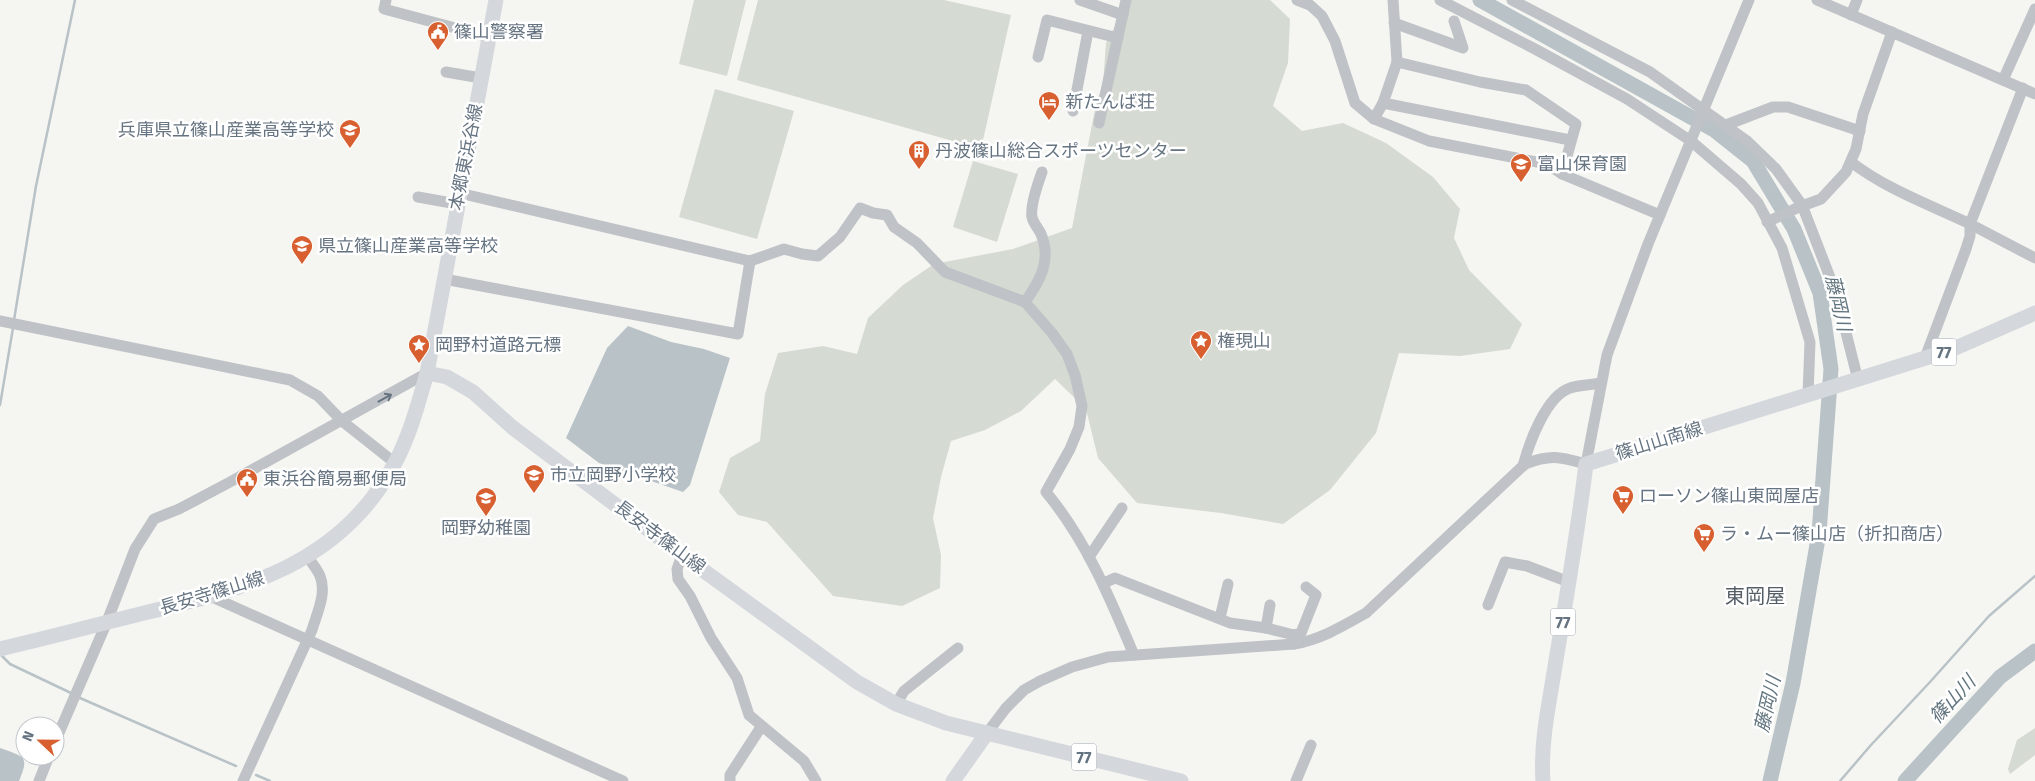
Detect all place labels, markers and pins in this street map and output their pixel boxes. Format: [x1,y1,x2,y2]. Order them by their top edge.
public building icon: 篠山警察署 [426,20,450,51]
place label: 篠山警察署 [454,21,544,43]
hotel icon: 新たんば荘 [1037,90,1061,121]
place label: 新たんば荘 [1065,91,1155,113]
school or university icon: 兵庫県立篠山産業高等学校 [338,118,362,149]
place label: 兵庫県立篠山産業高等学校 [118,119,334,141]
building icon: 丹波篠山総合スポーツセンター [907,139,931,170]
place label: 丹波篠山総合スポーツセンター [935,140,1187,162]
school or university icon: 富山保育園 [1509,152,1533,183]
place label: 富山保育園 [1537,153,1627,175]
school or university icon: 県立篠山産業高等学校 [290,234,314,265]
place label: 県立篠山産業高等学校 [318,235,498,257]
place icon: 権現山 [1189,329,1213,360]
place label: 権現山 [1217,330,1271,352]
place icon: 岡野村道路元標 [407,333,431,364]
place label: 岡野村道路元標 [435,334,561,356]
school or university icon: 市立岡野小学校 [522,463,546,494]
place label: 市立岡野小学校 [550,464,676,486]
public building icon: 東浜谷簡易郵便局 [235,467,259,498]
place label: 東浜谷簡易郵便局 [263,468,407,490]
supermarket icon: ローソン篠山東岡屋店 [1611,484,1635,515]
place label: ローソン篠山東岡屋店 [1639,485,1819,507]
school or university icon: 岡野幼稚園 [474,486,498,517]
place label: 岡野幼稚園 [441,517,531,539]
supermarket icon: ラ・ムー篠山店（折扣商店） [1692,522,1716,553]
place label: ラ・ムー篠山店（折扣商店） [1720,523,1954,545]

